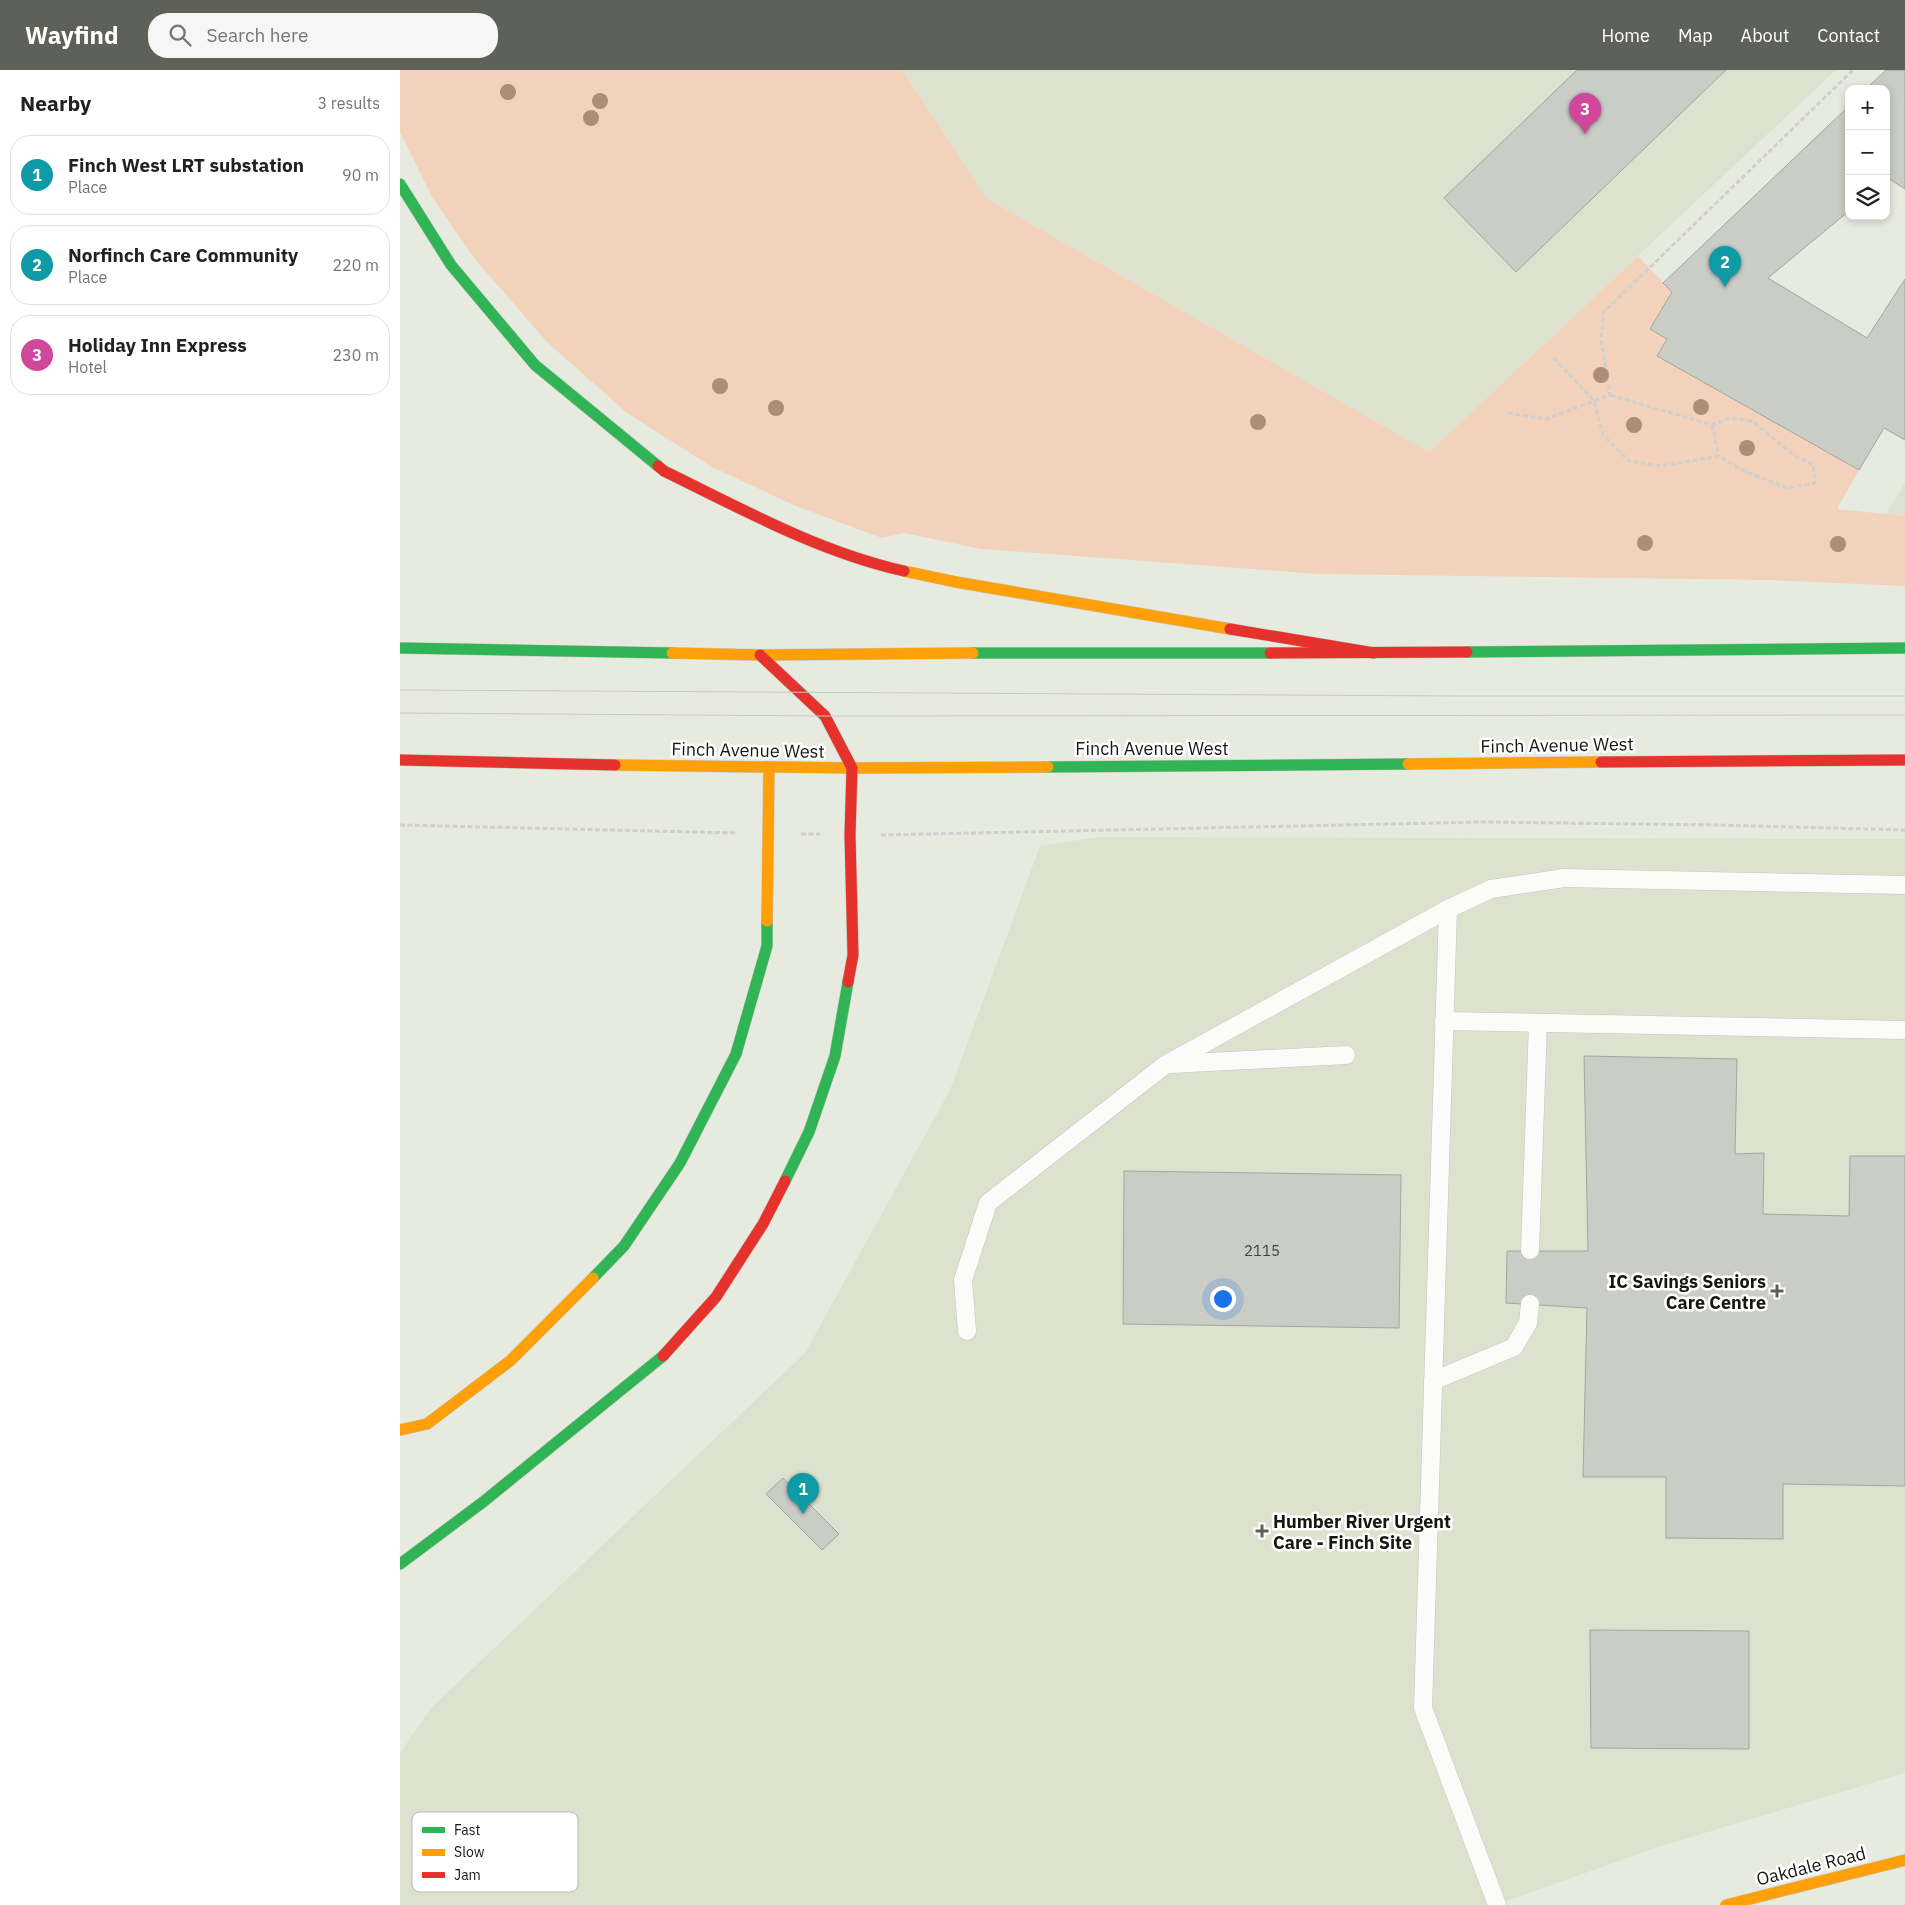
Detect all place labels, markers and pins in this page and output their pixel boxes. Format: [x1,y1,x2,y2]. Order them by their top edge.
pin: 3 [1569,93,1601,134]
pin: 2 [1709,246,1741,287]
place label: IC Savings Seniors Care Centre [1608,1270,1766,1314]
marker: IC Savings Seniors Care Centre [1770,1284,1784,1298]
pin: 1 [787,1473,819,1514]
place label: Humber River Urgent Care - Finch Site [1273,1510,1451,1554]
marker: Humber River Urgent Care - Finch Site [1255,1524,1269,1538]

